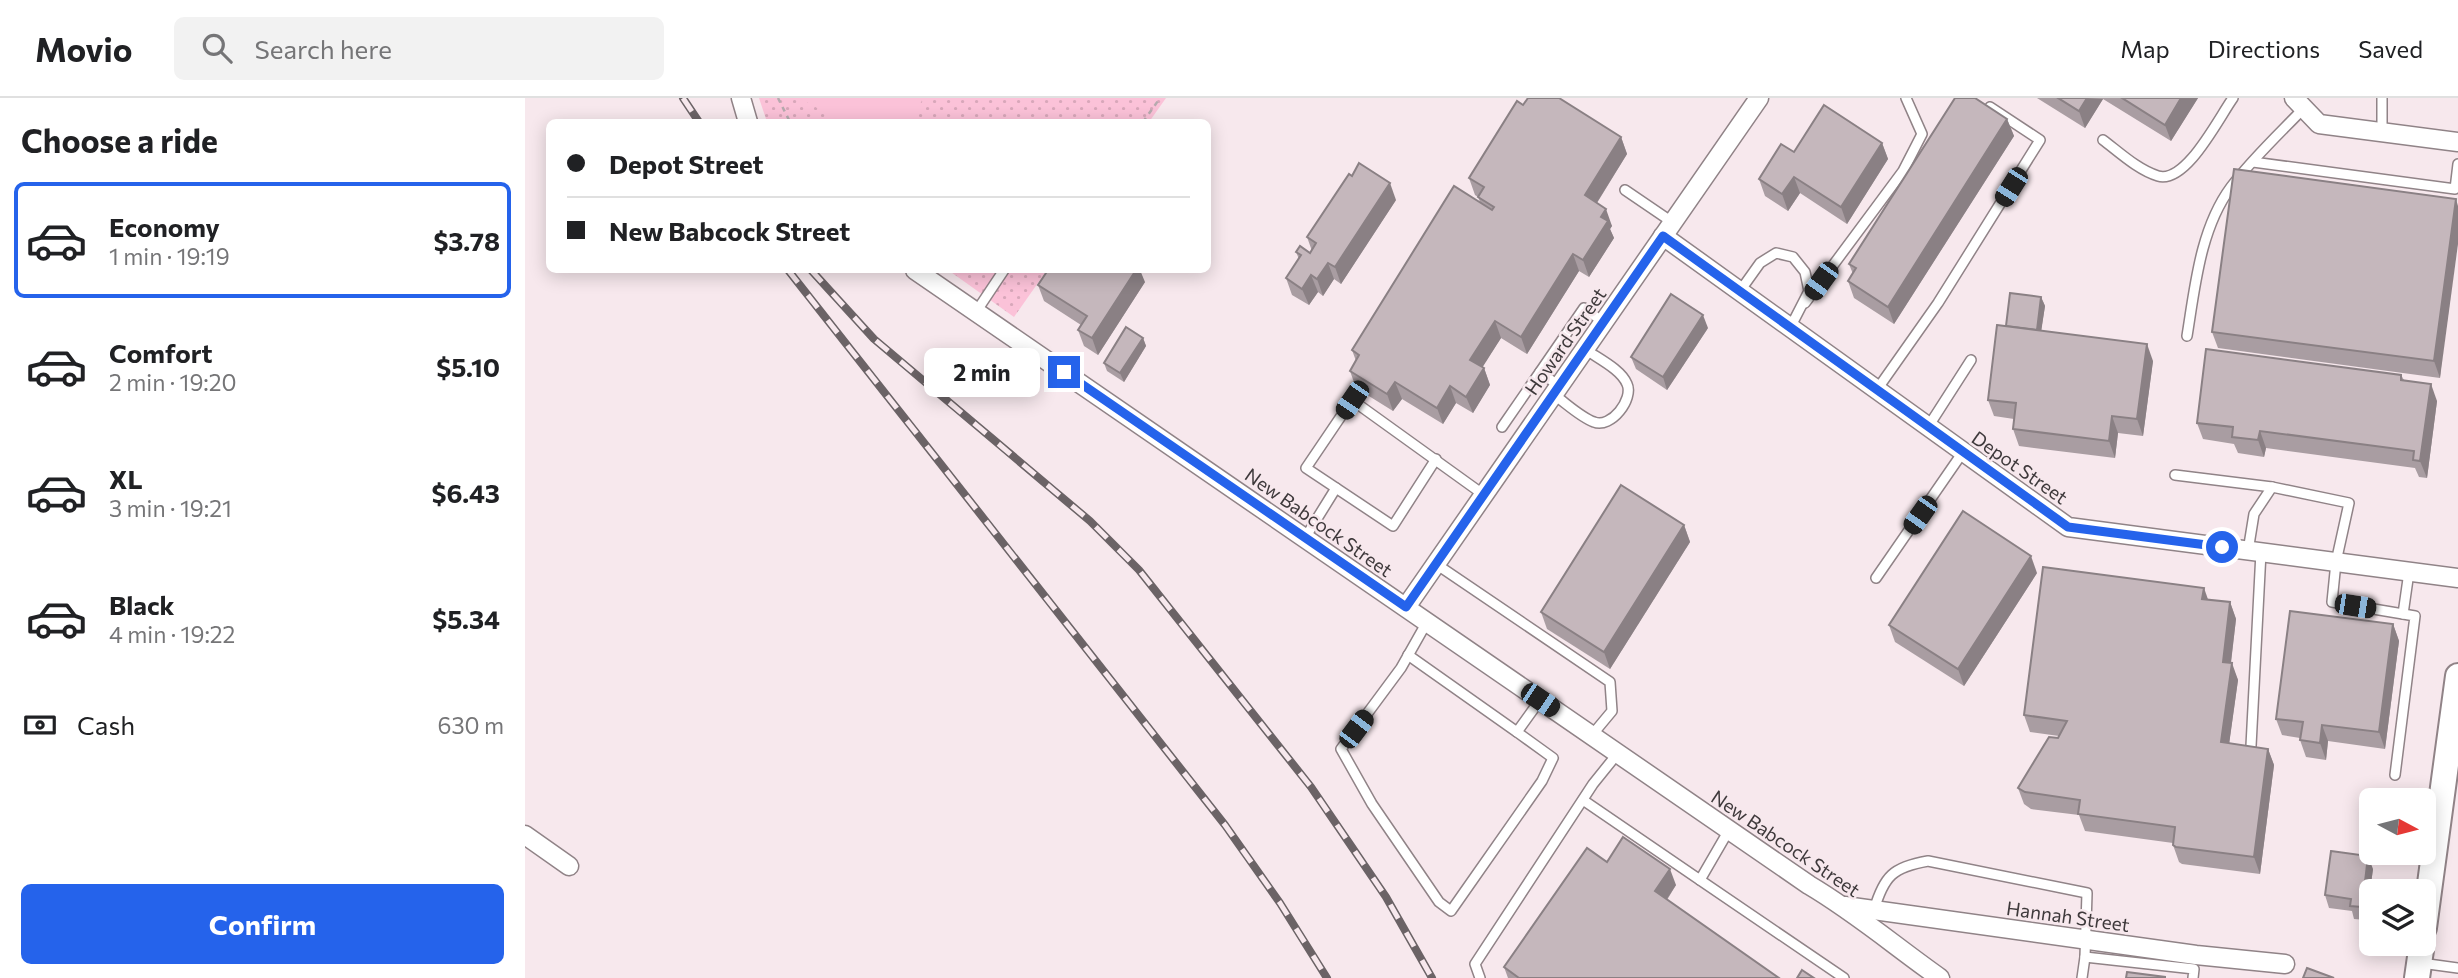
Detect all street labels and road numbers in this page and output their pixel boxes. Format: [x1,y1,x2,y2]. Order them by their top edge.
street label: Howard Street [1520,283,1611,399]
street label: Depot Street [1968,426,2072,509]
street label: New Babcock Street [1241,463,1397,581]
street label: New Babcock Street [1707,785,1865,901]
street label: Hannah Street [2005,896,2131,936]

